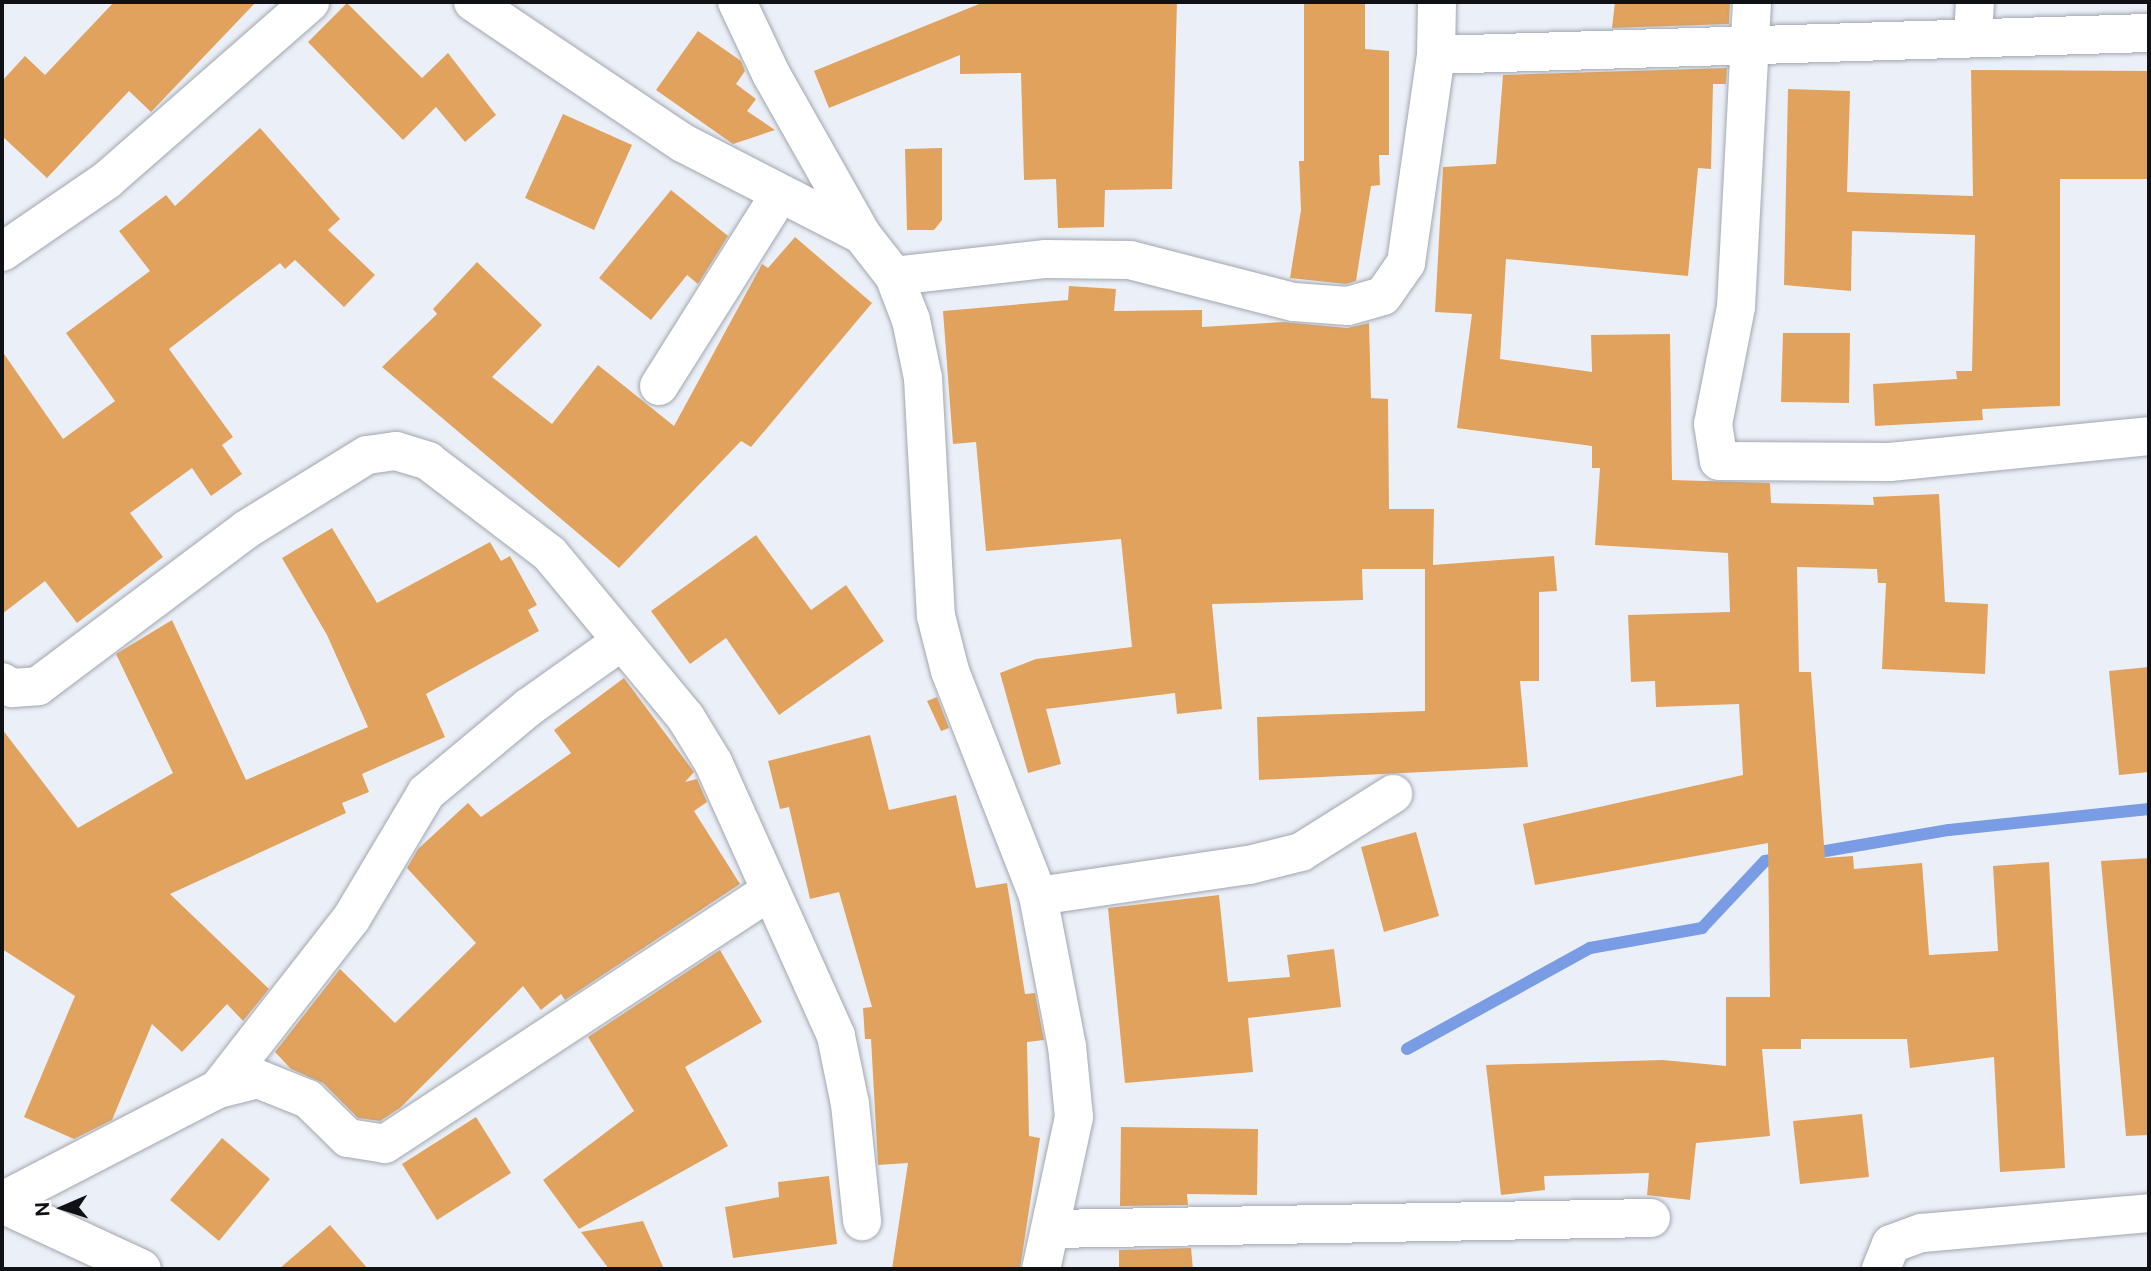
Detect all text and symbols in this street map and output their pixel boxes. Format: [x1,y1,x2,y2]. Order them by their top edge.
north arrow [28,1173,98,1243]
text: N [31,1201,53,1217]

